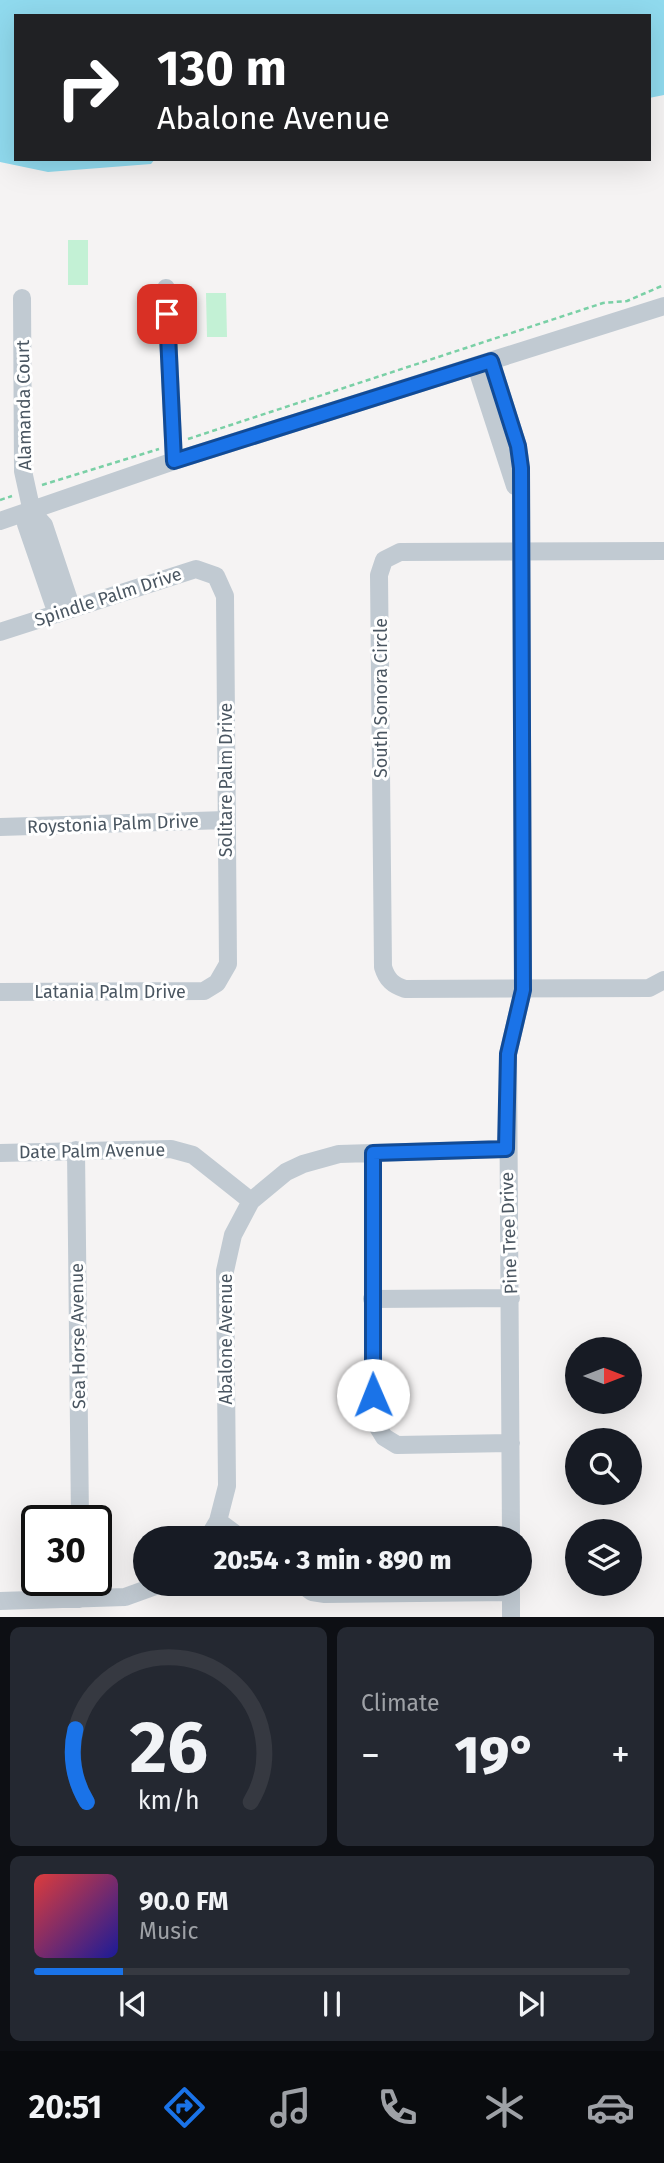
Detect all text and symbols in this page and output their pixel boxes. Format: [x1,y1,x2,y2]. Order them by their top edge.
text: 130 m [157,39,287,98]
icon: right [42,42,133,133]
text: Abalone Avenue [157,99,390,137]
pin [137,284,197,344]
icon: arrive [148,295,186,333]
street label: Alamanda Court [12,339,36,470]
street label: Spindle Palm Drive [32,563,184,631]
street label: South Sonora Circle [370,618,392,778]
street label: Solitare Palm Drive [215,703,237,857]
street label: Roystonia Palm Drive [27,810,199,838]
street label: Latania Palm Drive [34,981,186,1003]
street label: Date Palm Avenue [19,1139,165,1163]
street label: Pine Tree Drive [496,1171,522,1295]
street label: Sea Horse Avenue [66,1263,90,1409]
street label: Abalone Avenue [215,1273,237,1405]
north arrow [565,1337,642,1414]
map controls [565,1337,642,1596]
position arrow [336,1358,410,1432]
button: search [565,1428,642,1505]
speed limit sign: 30 [21,1505,112,1596]
button: layers [565,1519,642,1596]
text: 20:54 · 3 min · 890 m [214,1545,451,1576]
text: Climate [361,1689,440,1717]
text: 26 [129,1705,208,1792]
text: 19° [455,1724,536,1787]
text: − [361,1732,380,1778]
text: + [611,1732,630,1778]
text: km/h [138,1786,199,1816]
text: 90.0 FM [139,1886,228,1917]
text: Music [139,1917,199,1945]
icon: previous [114,1985,152,2023]
icon: pause [313,1985,351,2023]
icon: next [512,1985,550,2023]
icon: directions [160,2083,209,2132]
icon: music [266,2083,315,2132]
icon: phone [373,2083,422,2132]
icon: climate [480,2083,529,2132]
icon: car [586,2083,635,2132]
text: 20:51 [29,2088,102,2126]

